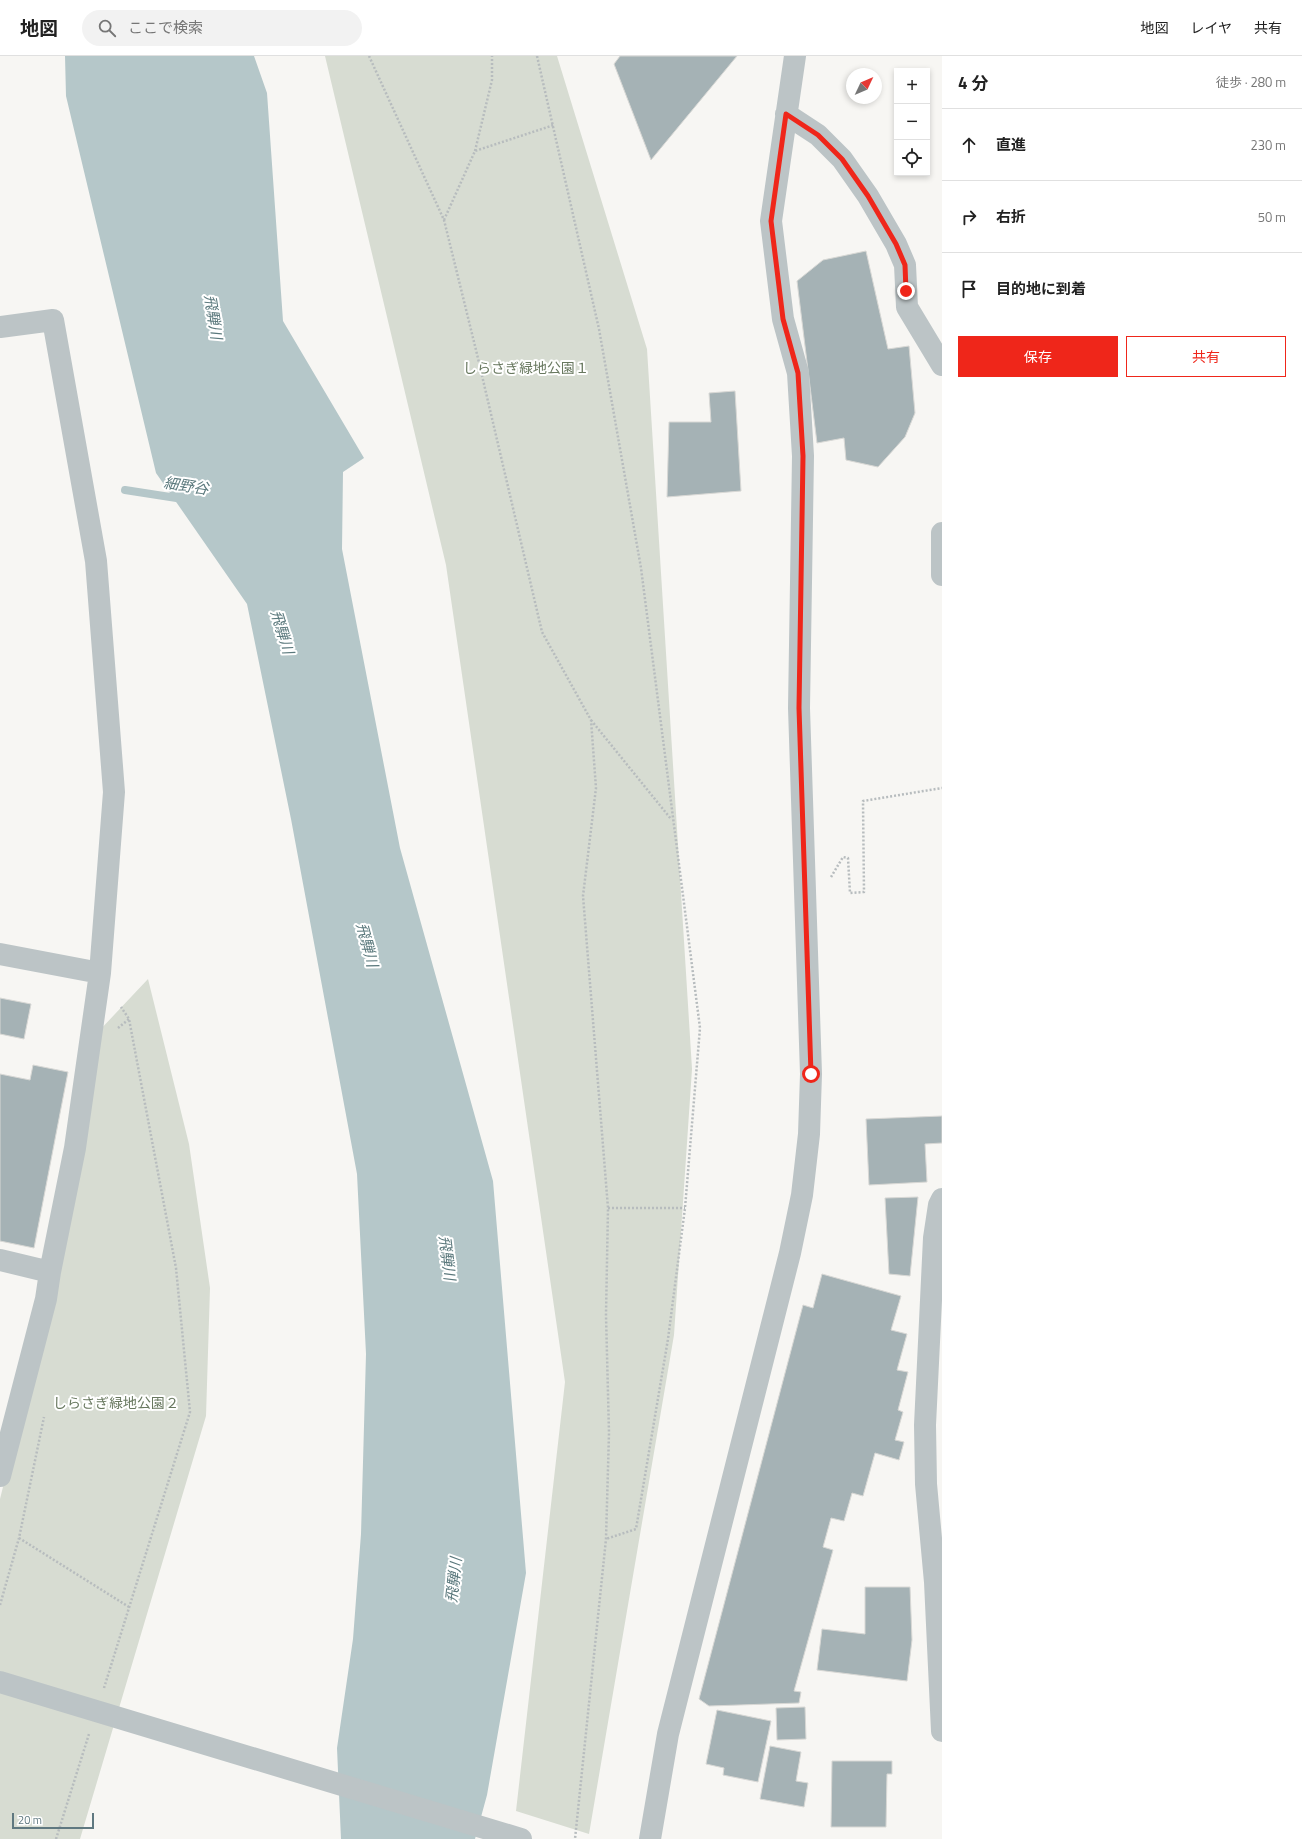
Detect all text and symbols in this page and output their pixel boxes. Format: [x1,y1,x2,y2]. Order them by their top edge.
search box [82,10,362,46]
text: 地図 [20,13,58,42]
text: ここで検索 [128,16,203,39]
icon: search [96,17,118,39]
text: 地図 [1140,17,1168,38]
text: レイヤ [1190,17,1232,38]
text: 共有 [1254,17,1282,38]
north arrow [846,68,882,104]
map controls [894,68,930,176]
button: + [894,68,930,104]
text: 4 分 [958,70,988,96]
text: 徒歩 · 280 m [1216,72,1286,92]
button: − [894,104,930,140]
text: 直進 [996,133,1026,156]
icon: ahead [958,134,980,156]
text: 230 m [1250,135,1286,155]
button: locate [894,140,930,176]
text: 右折 [996,205,1026,228]
icon: right [958,206,980,228]
text: 50 m [1258,207,1286,227]
text: 目的地に到着 [996,277,1086,300]
icon: arrive [958,278,980,300]
route end [897,282,915,300]
water label: 飛騨川 [199,293,229,343]
button: 保存 [958,336,1118,377]
button: 共有 [1126,336,1286,377]
park label: しらさぎ緑地公園１ [463,357,589,378]
water label: 細野谷 [162,471,212,501]
water label: 飛騨川 [265,607,301,659]
water label: 飛騨川 [351,920,385,972]
route start [802,1065,820,1083]
water label: 飛騨川 [433,1234,462,1284]
park label: しらさぎ緑地公園２ [53,1392,179,1413]
water label: 飛騨川 [440,1554,467,1604]
scale bar [12,1811,94,1830]
text: 20 m [18,1812,42,1828]

